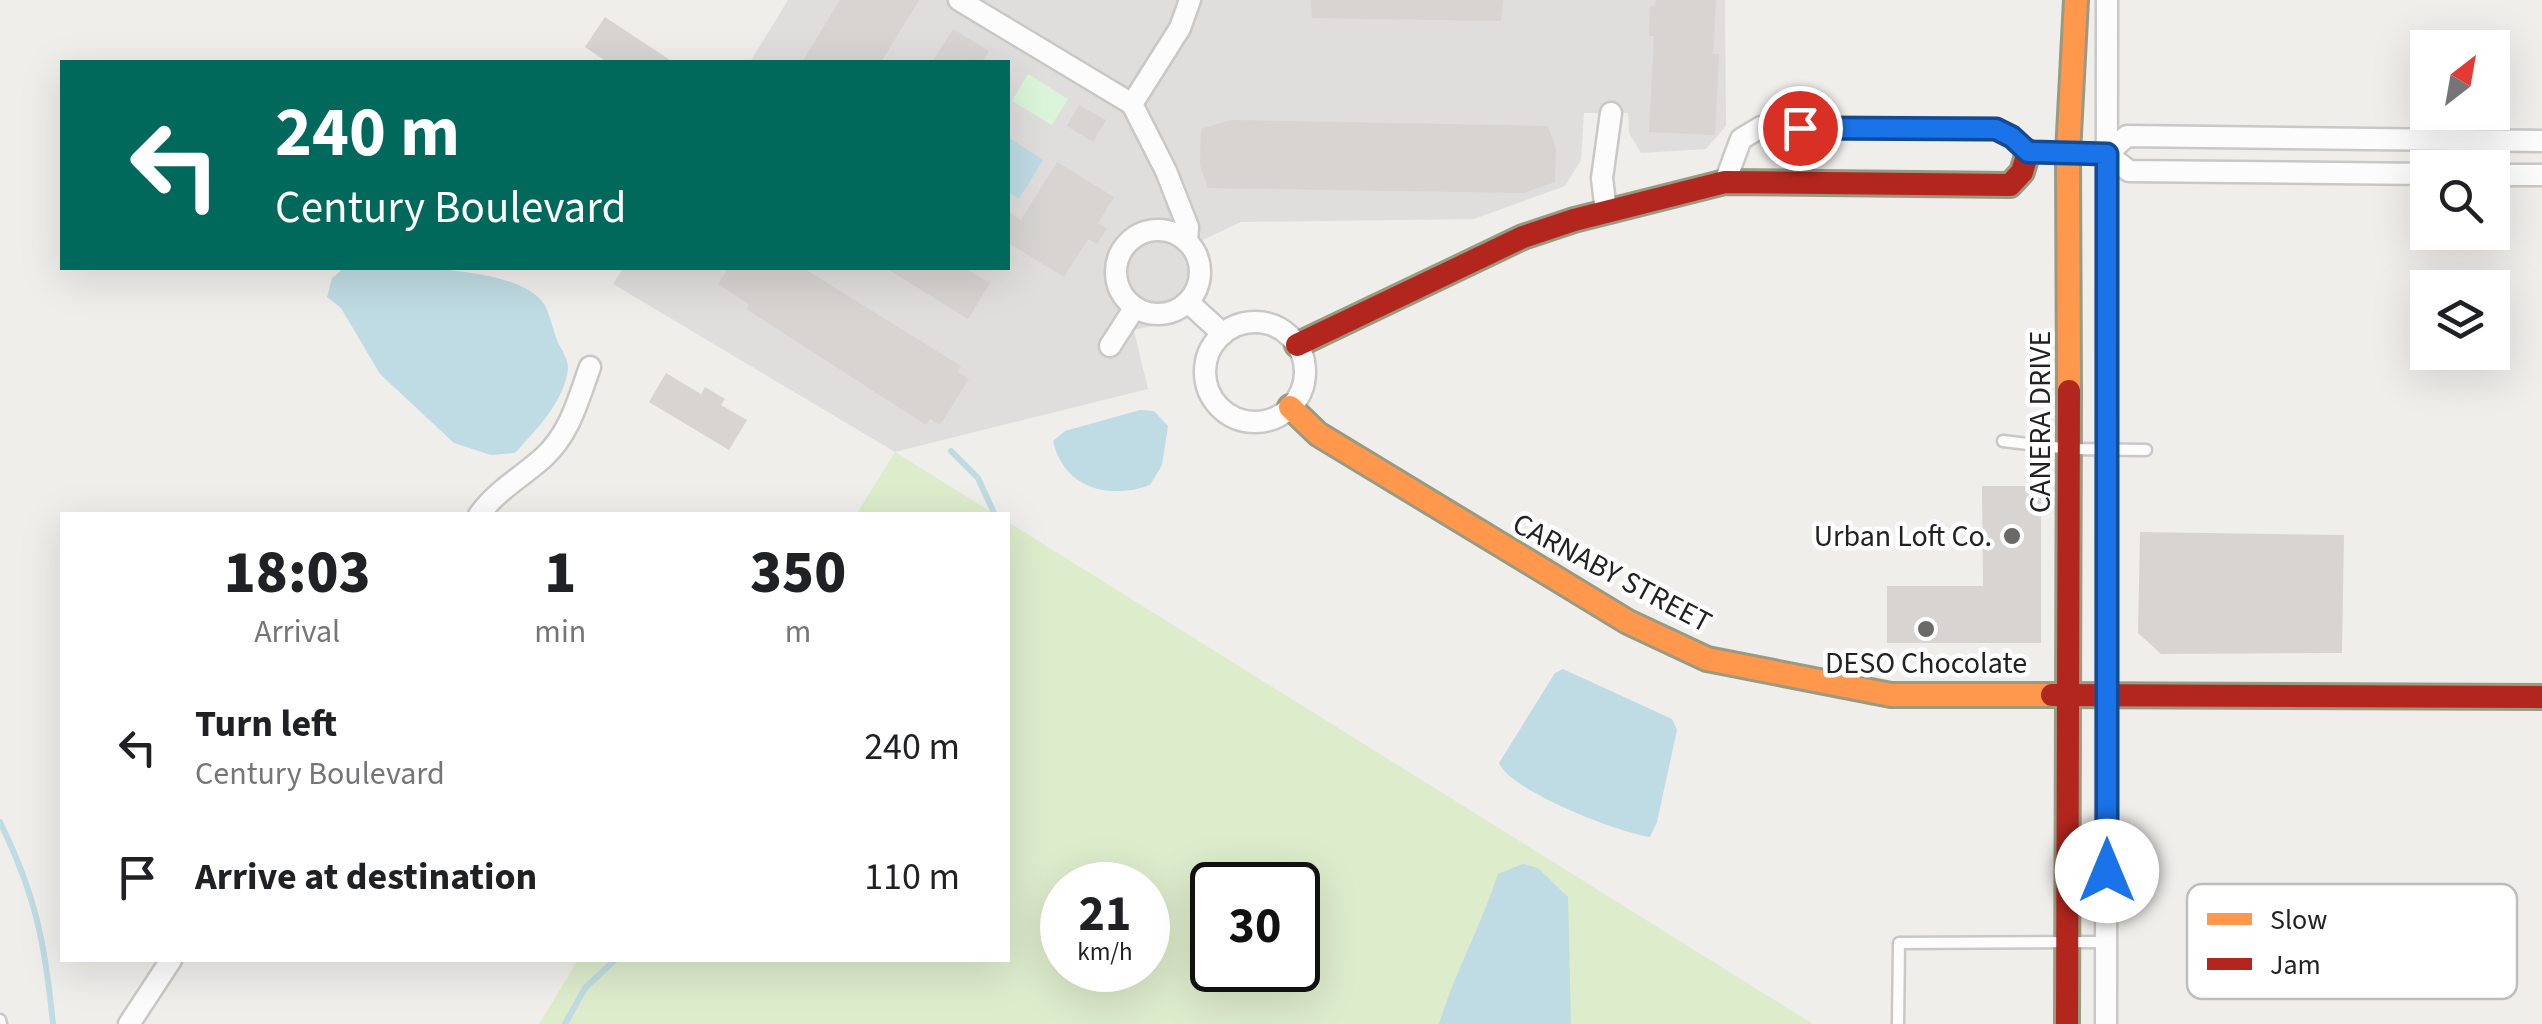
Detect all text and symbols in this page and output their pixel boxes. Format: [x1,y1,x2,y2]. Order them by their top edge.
north arrow [2410,30,2510,130]
map controls [2410,30,2510,370]
text: 240 m [275,83,460,183]
pin [1758,86,1843,171]
icon: left [110,100,240,230]
icon: arrive [1773,101,1828,156]
button: search [2410,150,2510,250]
text: Century Boulevard [275,176,626,240]
button: layers [2410,270,2510,370]
street label: CANERA DRIVE [2019,331,2062,513]
street label: CARNABY STREET [1505,502,1719,644]
place label: Urban Loft Co. [1814,515,1992,558]
marker: Urban Loft Co. [2001,525,2023,547]
text: 18:03 [224,531,371,616]
text: 1 [544,531,576,616]
text: 350 [750,531,846,616]
text: Arrival [254,609,340,655]
text: min [534,609,586,655]
text: m [785,609,811,655]
marker: DESO Chocolate [1915,618,1937,640]
place label: DESO Chocolate [1825,642,2027,685]
text: Turn left [195,697,337,751]
icon: left [110,720,165,775]
text: 240 m [864,720,960,774]
text: Century Boulevard [195,751,445,797]
position arrow [2055,819,2159,923]
icon: arrive [110,850,165,905]
text: Arrive at destination [195,850,537,904]
text: 110 m [864,850,960,904]
speed limit sign: 30 [1190,862,1320,992]
text: 21 [1079,879,1131,950]
legend [2187,884,2517,999]
text: Slow [2270,900,2327,940]
text: km/h [1077,934,1133,970]
text: Jam [2270,945,2321,985]

